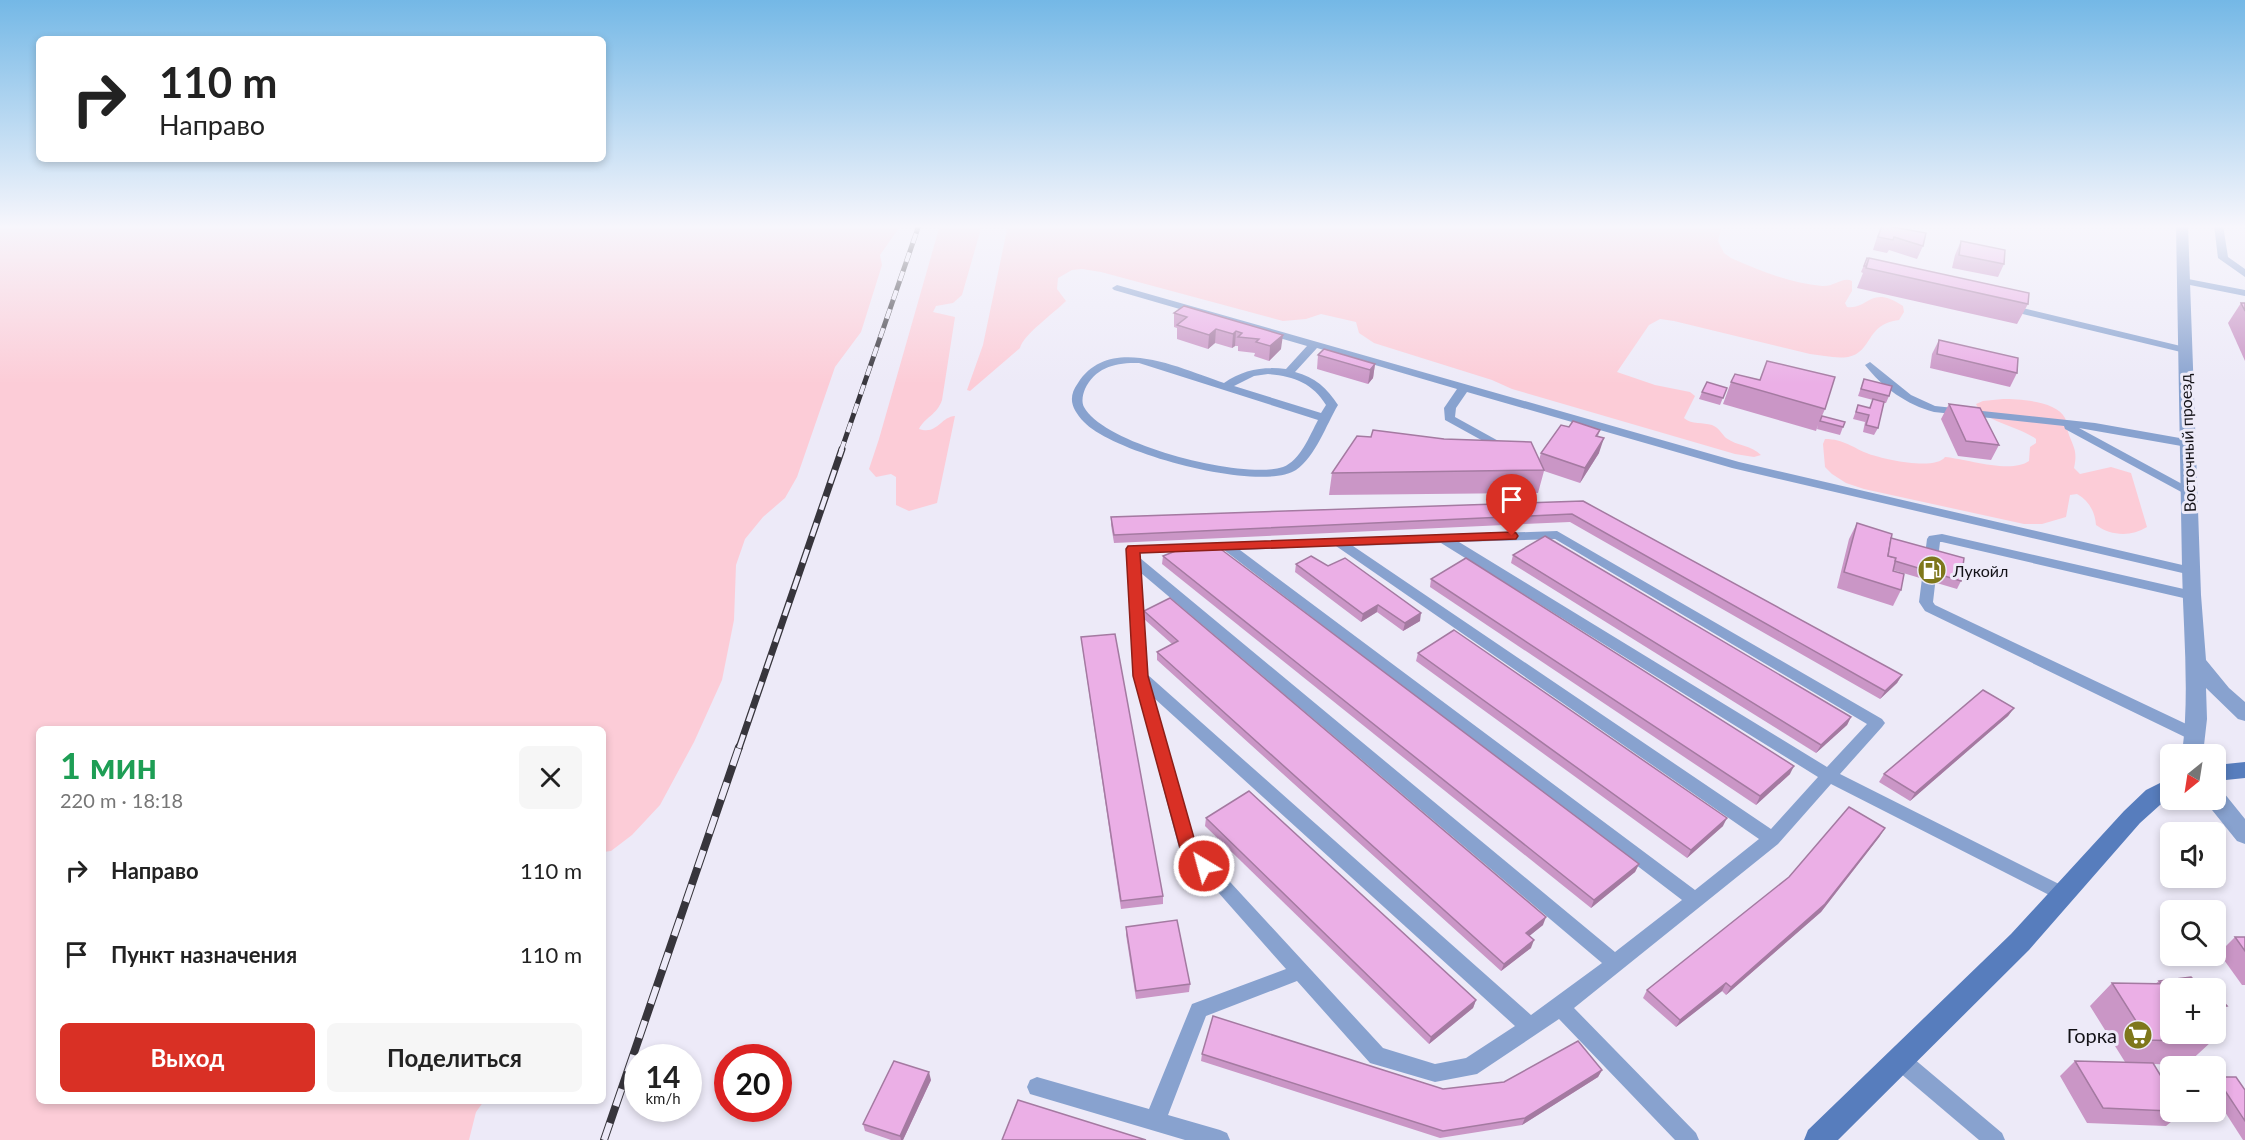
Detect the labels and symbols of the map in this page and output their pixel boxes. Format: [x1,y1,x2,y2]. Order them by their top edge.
street label: Восточный проезд [2175,373,2199,512]
pin [1486,474,1537,536]
fuel station icon: Лукойл [1916,554,1948,586]
place label: Лукойл [1952,561,2008,580]
north arrow [2160,744,2226,810]
position arrow [1172,834,1236,898]
supermarket icon: Горка [2122,1019,2154,1051]
place label: Горка [2067,1023,2117,1047]
speed limit sign: 20 [714,1044,792,1122]

